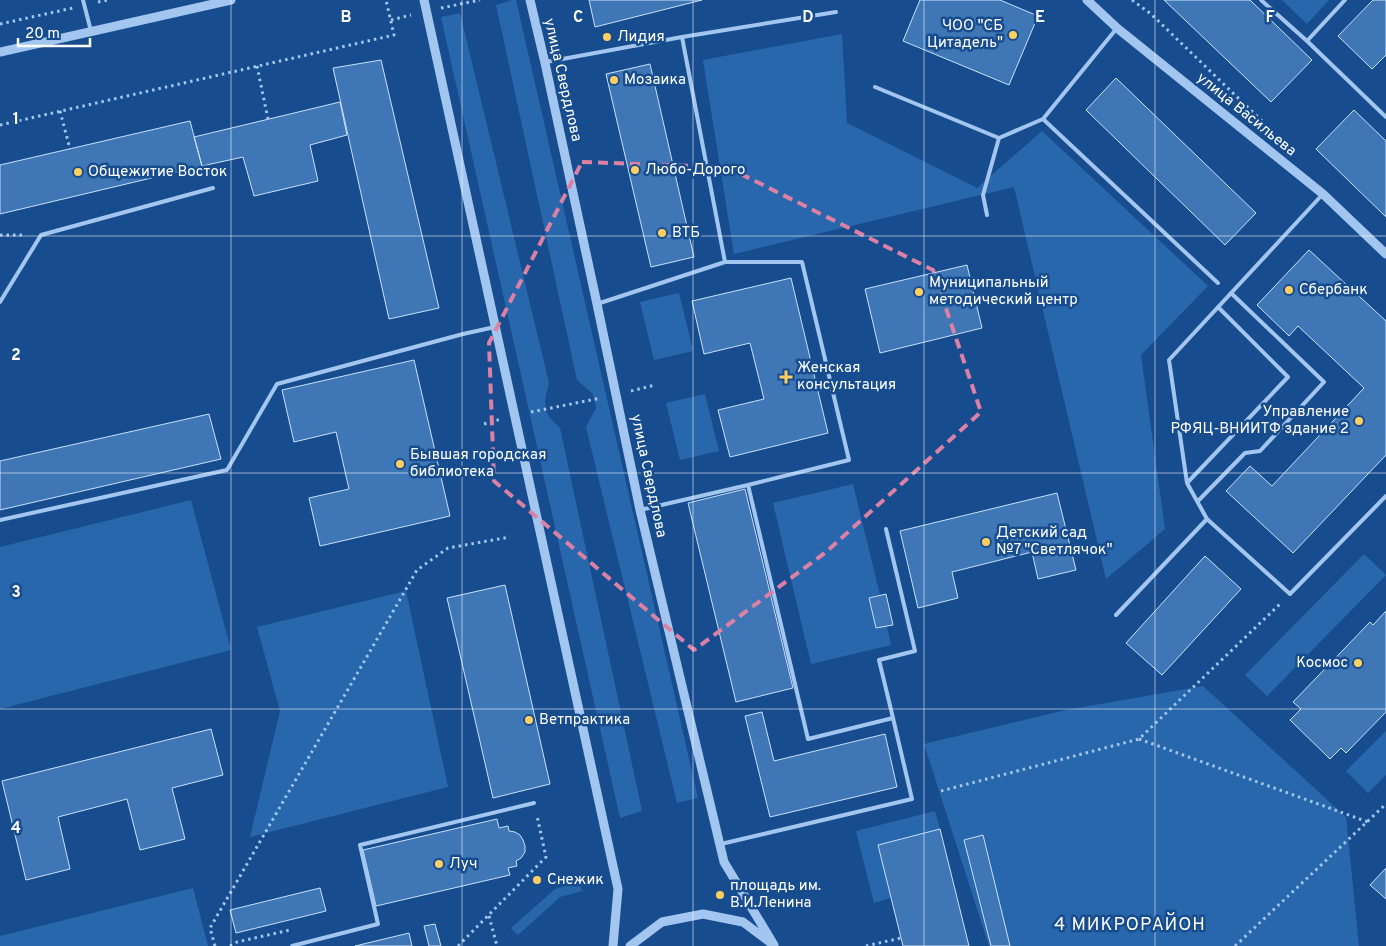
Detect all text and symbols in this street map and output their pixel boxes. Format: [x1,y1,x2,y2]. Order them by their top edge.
text: B [340,8,352,28]
text: C [573,8,583,28]
text: D [802,8,814,28]
text: E [1035,8,1045,28]
text: F [1265,8,1275,28]
scale bar [18,15,90,47]
street label: улица Свердлова [539,17,585,143]
place label: ЧОО "СБ Цитадель" [927,17,1003,53]
text: 20 m [25,25,60,44]
place label: Лидия [617,28,665,47]
marker: ЧОО "СБ Цитадель" [1007,29,1019,41]
marker: Лидия [601,31,613,43]
street label: улица Васильева [1192,69,1300,161]
place label: Мозаика [624,71,686,90]
marker: Мозаика [608,74,620,86]
text: 1 [13,110,19,130]
place label: Любо-Дорого [645,161,745,180]
place label: Общежитие Восток [88,163,227,182]
marker: Любо-Дорого [629,164,641,176]
marker: Общежитие Восток [72,166,84,178]
place label: ВТБ [672,224,700,243]
marker: ВТБ [656,227,668,239]
place label: Муниципальный методический центр [929,274,1078,310]
place label: Сбербанк [1299,281,1368,300]
marker: Сбербанк [1283,284,1295,296]
marker: Муниципальный методический центр [913,286,925,298]
text: 2 [11,346,21,366]
place label: Женская консультация [797,359,896,395]
marker: Женская консультация [779,370,793,384]
place label: Управление РФЯЦ-ВНИИТФ здание 2 [1171,403,1349,439]
street label: улица Свердлова [626,413,670,539]
marker: Управление РФЯЦ-ВНИИТФ здание 2 [1353,415,1365,427]
place label: Бывшая городская библиотека [410,446,546,482]
marker: Бывшая городская библиотека [394,458,406,470]
place label: Детский сад №7 "Светлячок" [996,524,1112,560]
marker: Детский сад №7 "Светлячок" [980,536,992,548]
text: 3 [11,583,21,603]
place label: Космос [1296,654,1348,673]
marker: Космос [1352,657,1364,669]
place label: Ветпрактика [539,711,630,730]
marker: Ветпрактика [523,714,535,726]
text: 4 [11,819,21,839]
place label: Луч [449,855,477,874]
marker: Луч [433,858,445,870]
place label: Снежик [547,871,604,890]
marker: Снежик [531,874,543,886]
place label: площадь им. В.И.Ленина [730,877,821,913]
marker: площадь им. В.И.Ленина [714,889,726,901]
district label: 4 МИКРОРАЙОН [1054,912,1206,937]

